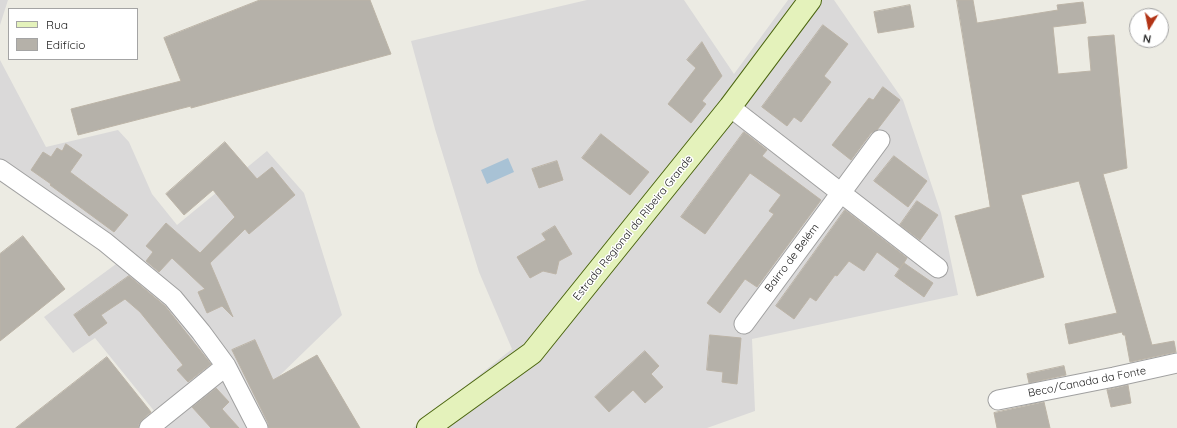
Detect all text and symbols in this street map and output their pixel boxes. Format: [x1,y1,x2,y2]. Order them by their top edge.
legend [8,8,138,60]
north arrow [1129,8,1169,48]
text: Rua [46,17,68,32]
text: N [1142,31,1152,46]
text: Edifício [46,37,86,52]
street label: Estrada Regional da Ribeira Grande [570,153,696,303]
street label: Bairro de Belém [762,221,822,295]
street label: Beco/Canada da Fonte [1027,364,1147,400]

